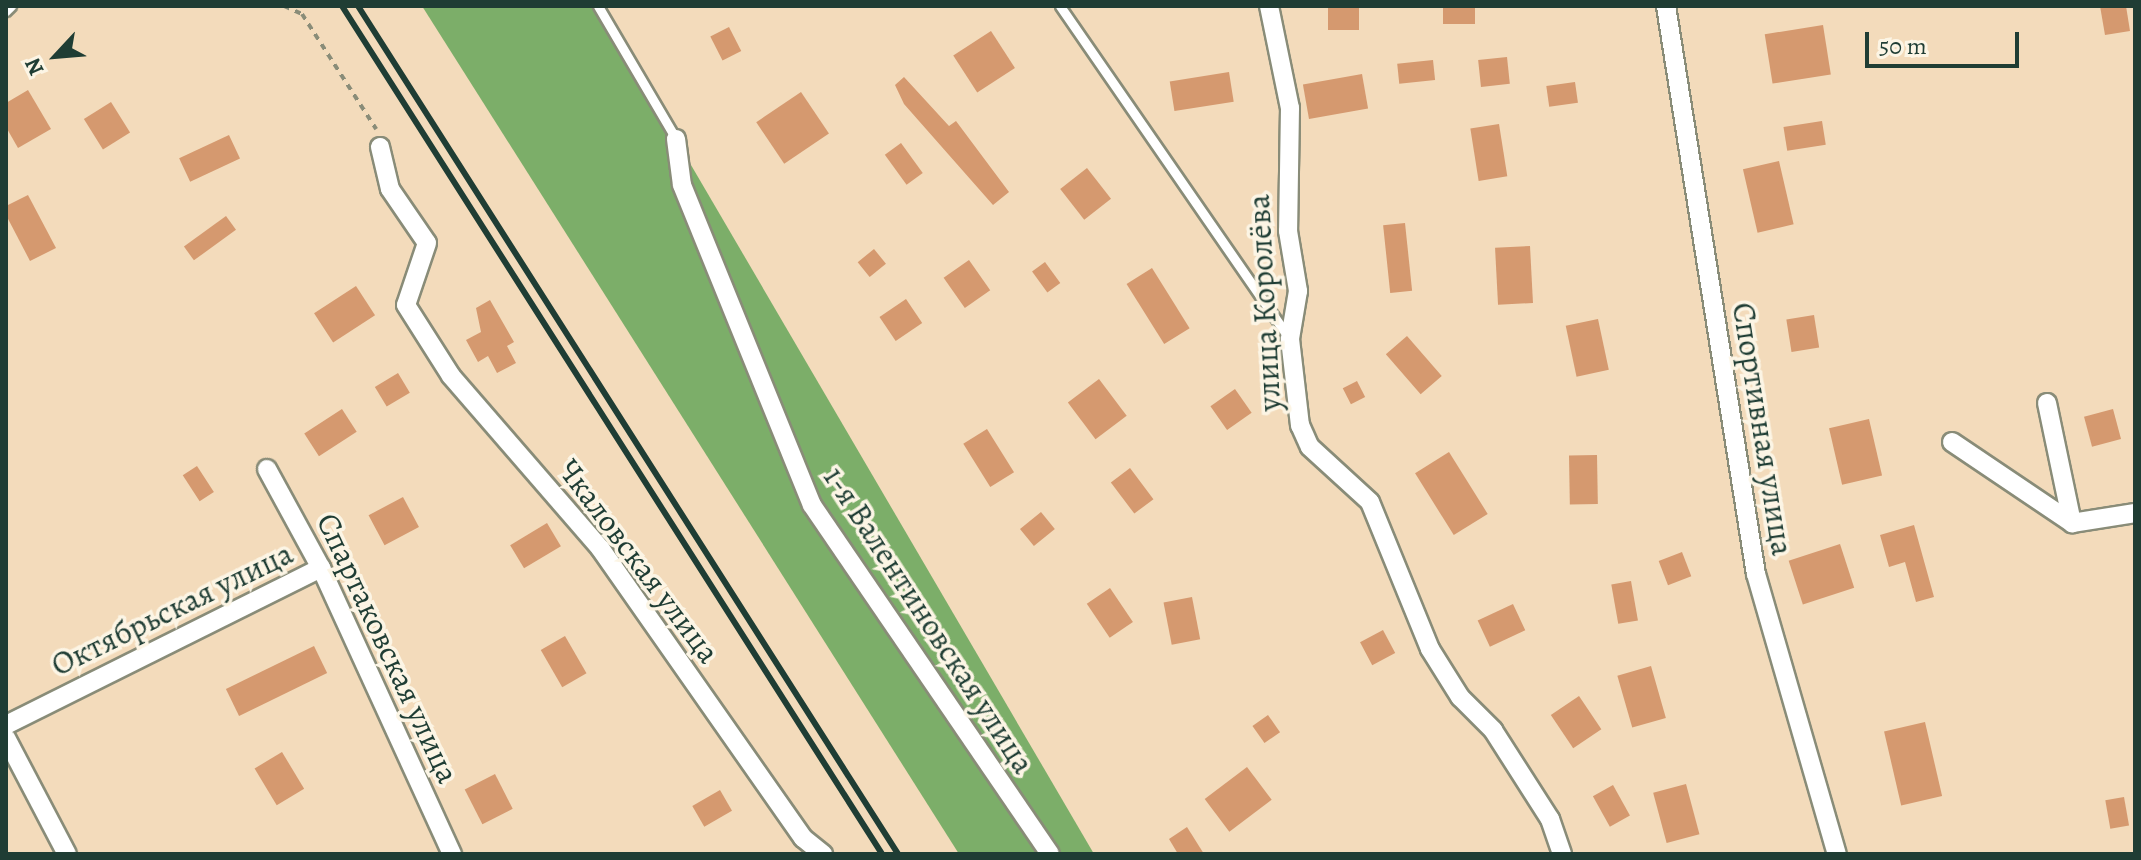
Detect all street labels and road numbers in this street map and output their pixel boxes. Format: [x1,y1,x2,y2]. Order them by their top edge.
street label: улица Королёва [1239,194,1289,412]
street label: Спортивная улица [1724,300,1802,558]
street label: Чкаловская улица [550,452,728,670]
street label: 1-я Валентиновская улица [815,459,1043,781]
street label: Спартаковская улица [309,507,467,789]
street label: Октябрьская улица [45,534,299,684]

